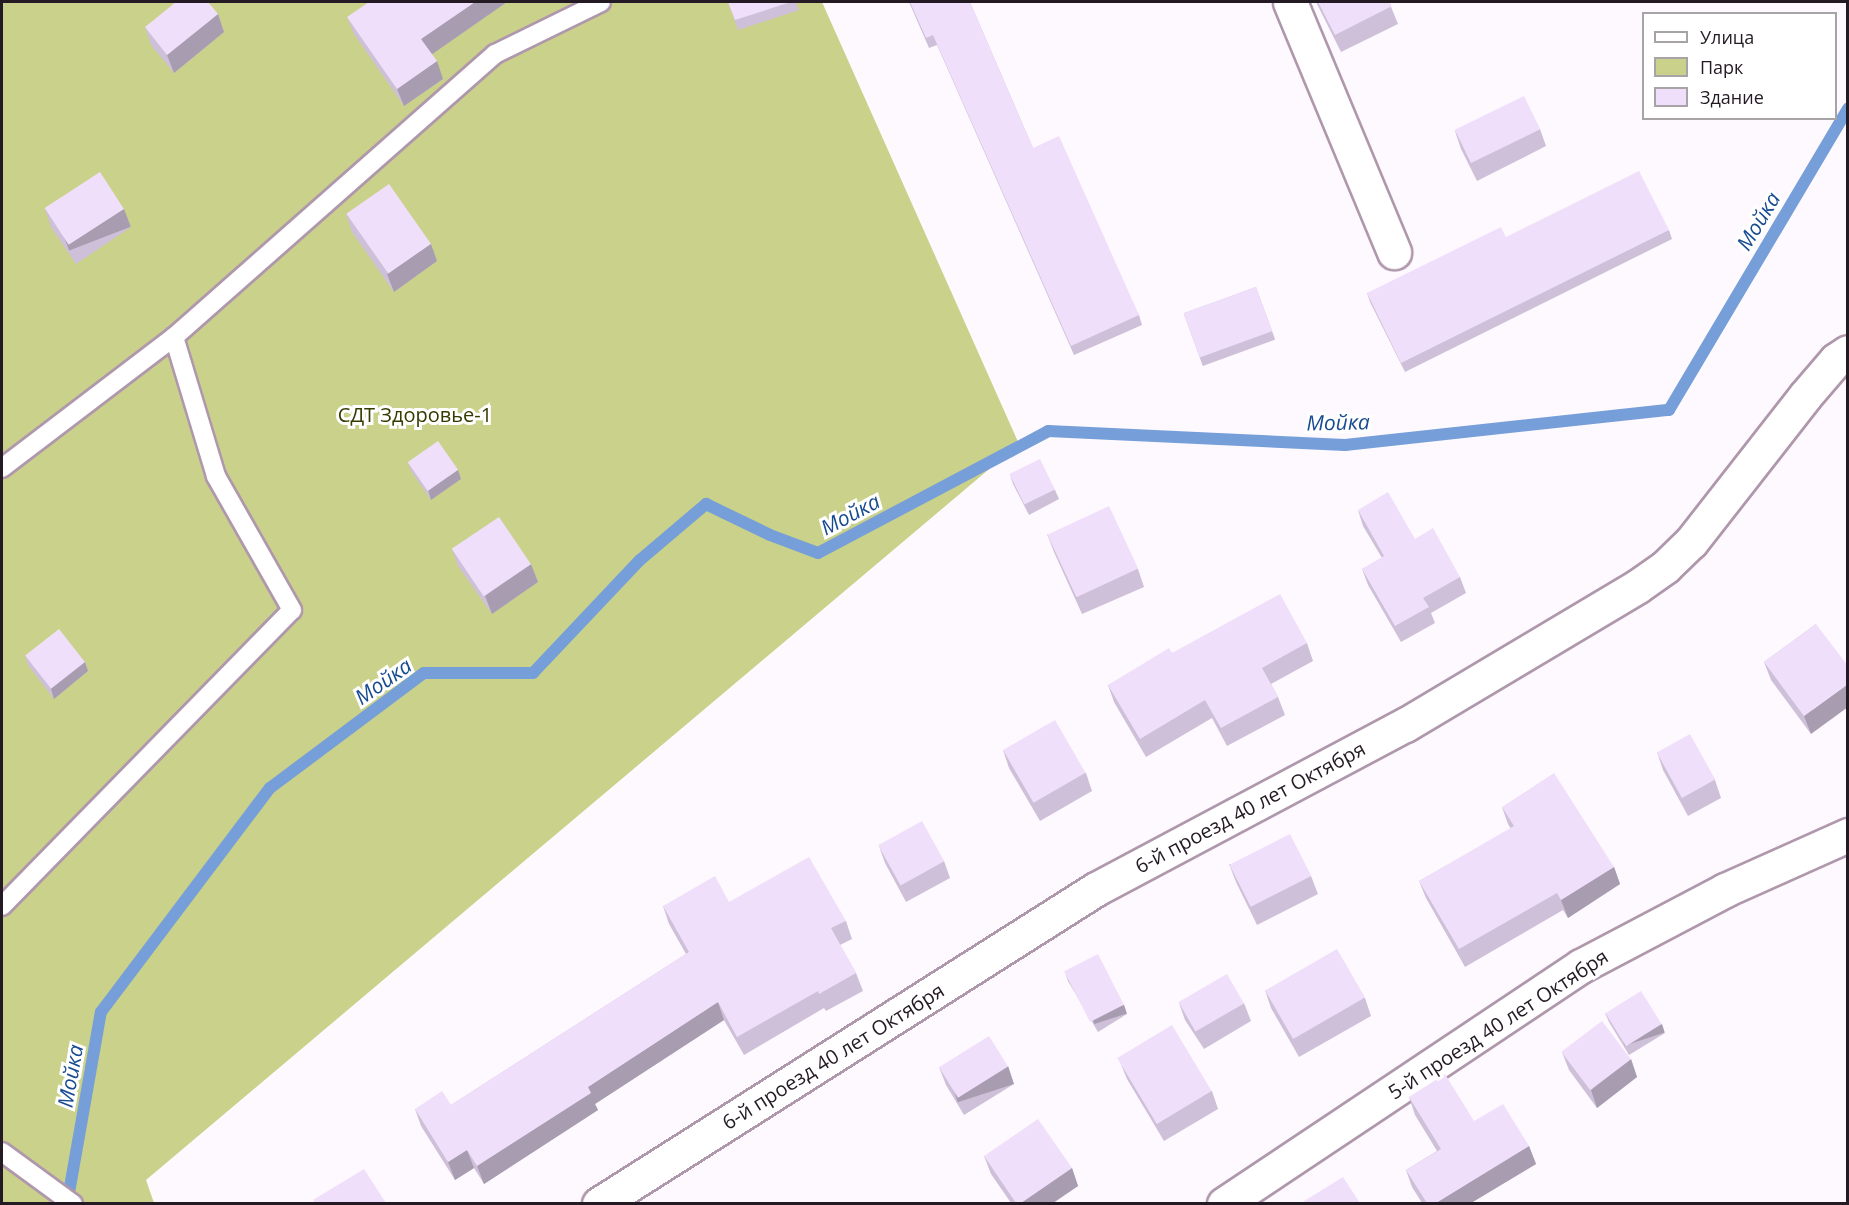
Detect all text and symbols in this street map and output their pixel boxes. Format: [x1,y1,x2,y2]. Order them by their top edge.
legend [1642,12,1837,120]
text: Улица [1700,25,1754,49]
text: Парк [1700,55,1743,79]
text: Здание [1700,85,1764,109]
water label: Мойка [1731,187,1785,255]
park label: СДТ Здоровье-1 [338,402,492,426]
water label: Мойка [1306,409,1370,435]
water label: Мойка [816,488,884,540]
water label: Мойка [350,652,416,710]
street label: 6-й проезд 40 лет Октября [1131,736,1369,878]
street label: 5-й проезд 40 лет Октября [1384,944,1612,1104]
street label: 6-й проезд 40 лет Октября [718,978,948,1134]
water label: Мойка [52,1043,88,1109]

